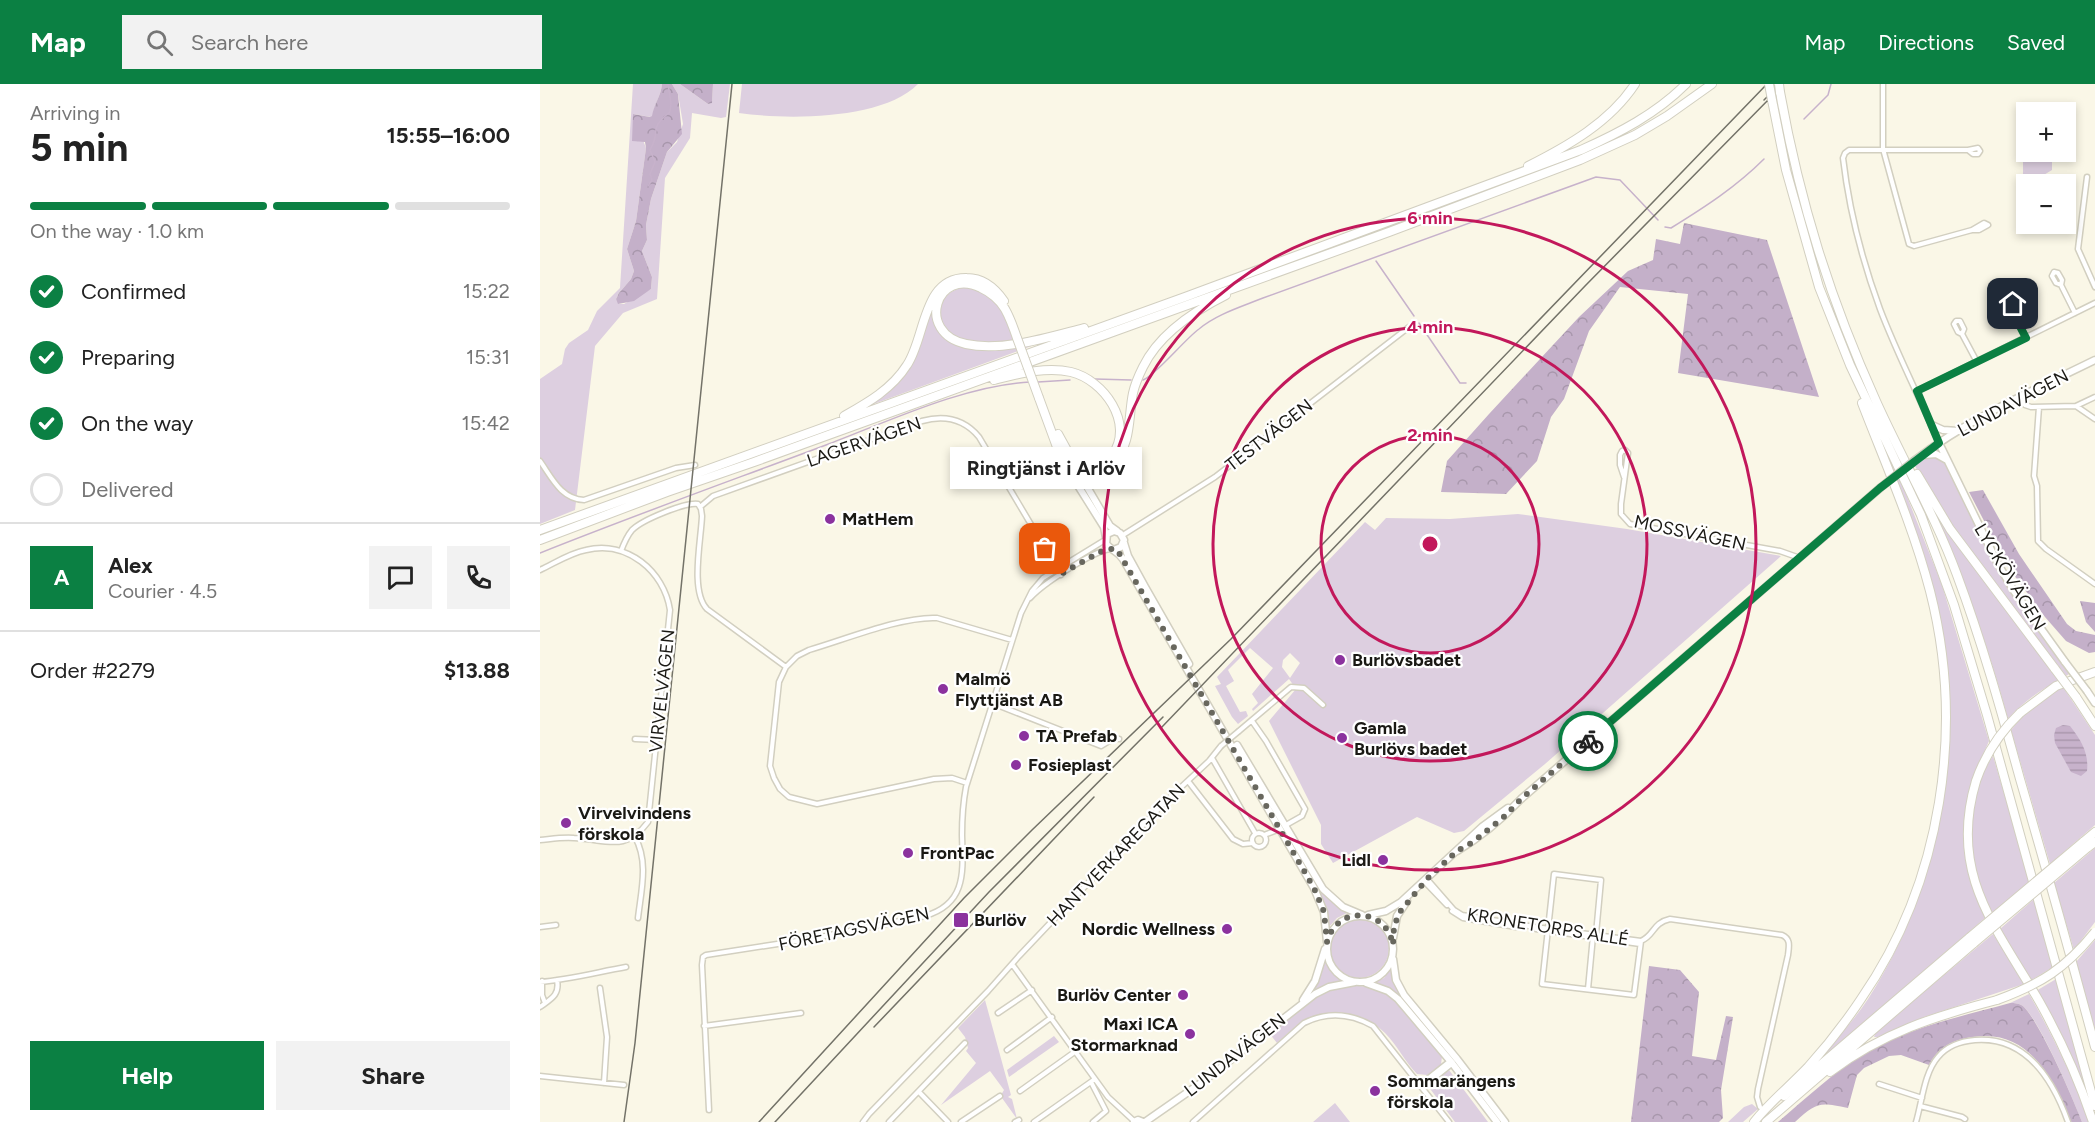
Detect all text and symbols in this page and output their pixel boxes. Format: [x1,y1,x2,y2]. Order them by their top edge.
search box [122,15,542,69]
text: Map [30,25,86,59]
icon: search [143,26,176,59]
text: Search here [191,29,308,56]
text: Map [1804,30,1845,55]
text: Directions [1878,30,1974,55]
text: Saved [2007,30,2065,55]
text: Arriving in [30,101,120,125]
map controls [2016,102,2076,234]
button: + [2016,102,2076,162]
text: 15:55–16:00 [386,122,510,149]
text: 5 min [30,124,128,171]
button: − [2016,174,2076,234]
text: 6 min [1407,207,1453,229]
text: On the way · 1.0 km [30,219,204,243]
icon: check [30,275,63,308]
text: Confirmed [81,278,186,305]
pin [1987,278,2038,329]
text: 15:22 [463,279,510,303]
icon: home [1996,287,2029,320]
text: 4 min [1407,316,1453,338]
icon: check [30,341,63,374]
text: Preparing [81,344,175,371]
text: 15:31 [466,345,510,369]
street label: LUNDAVÄGEN [1954,364,2072,442]
street label: TESTVÄGEN [1221,394,1317,476]
icon: check [30,407,63,440]
text: On the way [81,410,193,437]
text: 15:42 [462,411,510,435]
street label: LAGERVÄGEN [804,412,924,472]
text: 2 min [1407,424,1453,446]
callout: Ringtjänst i Arlöv [949,447,1141,489]
text: Ringtjänst i Arlöv [967,456,1125,480]
text: Delivered [81,476,174,503]
place label: MatHem [842,508,913,530]
street label: MOSSVÄGEN [1632,510,1748,556]
marker: MatHem [823,512,837,526]
street label: LYCKÖVÄGEN [1969,520,2051,634]
pin [1019,523,1070,574]
icon: bag [1028,532,1061,565]
centre of rings [1420,534,1440,554]
button: chat [369,546,432,609]
button: phone [447,546,510,609]
text: Alex [108,552,153,579]
text: A [54,564,69,591]
text: Courier · 4.5 [108,579,217,603]
street label: VIRVELVÄGEN [645,628,679,754]
place label: Burlövsbadet [1352,649,1461,671]
marker: Burlövsbadet [1333,653,1347,667]
text: Order #2279 [30,657,155,684]
text: $13.88 [444,657,510,684]
place label: Malmö Flyttjänst AB [955,668,1063,711]
marker: Malmö Flyttjänst AB [936,682,950,696]
courier [1558,711,1618,771]
place label: Gamla Burlövs badet [1354,717,1467,760]
place label: TA Prefab [1036,725,1118,747]
icon: bike [1572,725,1605,758]
marker: TA Prefab [1017,729,1031,743]
marker: Gamla Burlövs badet [1335,731,1349,745]
place label: Fosieplast [1028,754,1112,776]
marker: Fosieplast [1009,758,1023,772]
street label: HANTVERKAREGATAN [1042,779,1190,931]
place label: Virvelvindens förskola [578,802,692,845]
marker: Virvelvindens förskola [559,816,573,830]
place label: FrontPac [920,842,995,864]
marker: FrontPac [901,846,915,860]
place label: Lidl [1341,849,1371,871]
marker: Lidl [1376,853,1390,867]
street label: FÖRETAGSVÄGEN [777,902,931,956]
street label: KRONETORPS ALLÉ [1466,903,1630,951]
place label: Burlöv [974,909,1027,931]
marker: Burlöv [952,911,970,929]
place label: Nordic Wellness [1082,918,1216,940]
marker: Nordic Wellness [1220,922,1234,936]
place label: Burlöv Center [1057,984,1171,1006]
marker: Burlöv Center [1176,988,1190,1002]
street label: LUNDAVÄGEN [1180,1009,1290,1101]
place label: Maxi ICA Stormarknad [1070,1013,1178,1056]
marker: Maxi ICA Stormarknad [1183,1027,1197,1041]
button: Help [30,1041,264,1110]
button: Share [276,1041,510,1110]
place label: Sommarängens förskola [1387,1070,1516,1113]
marker: Sommarängens förskola [1368,1084,1382,1098]

